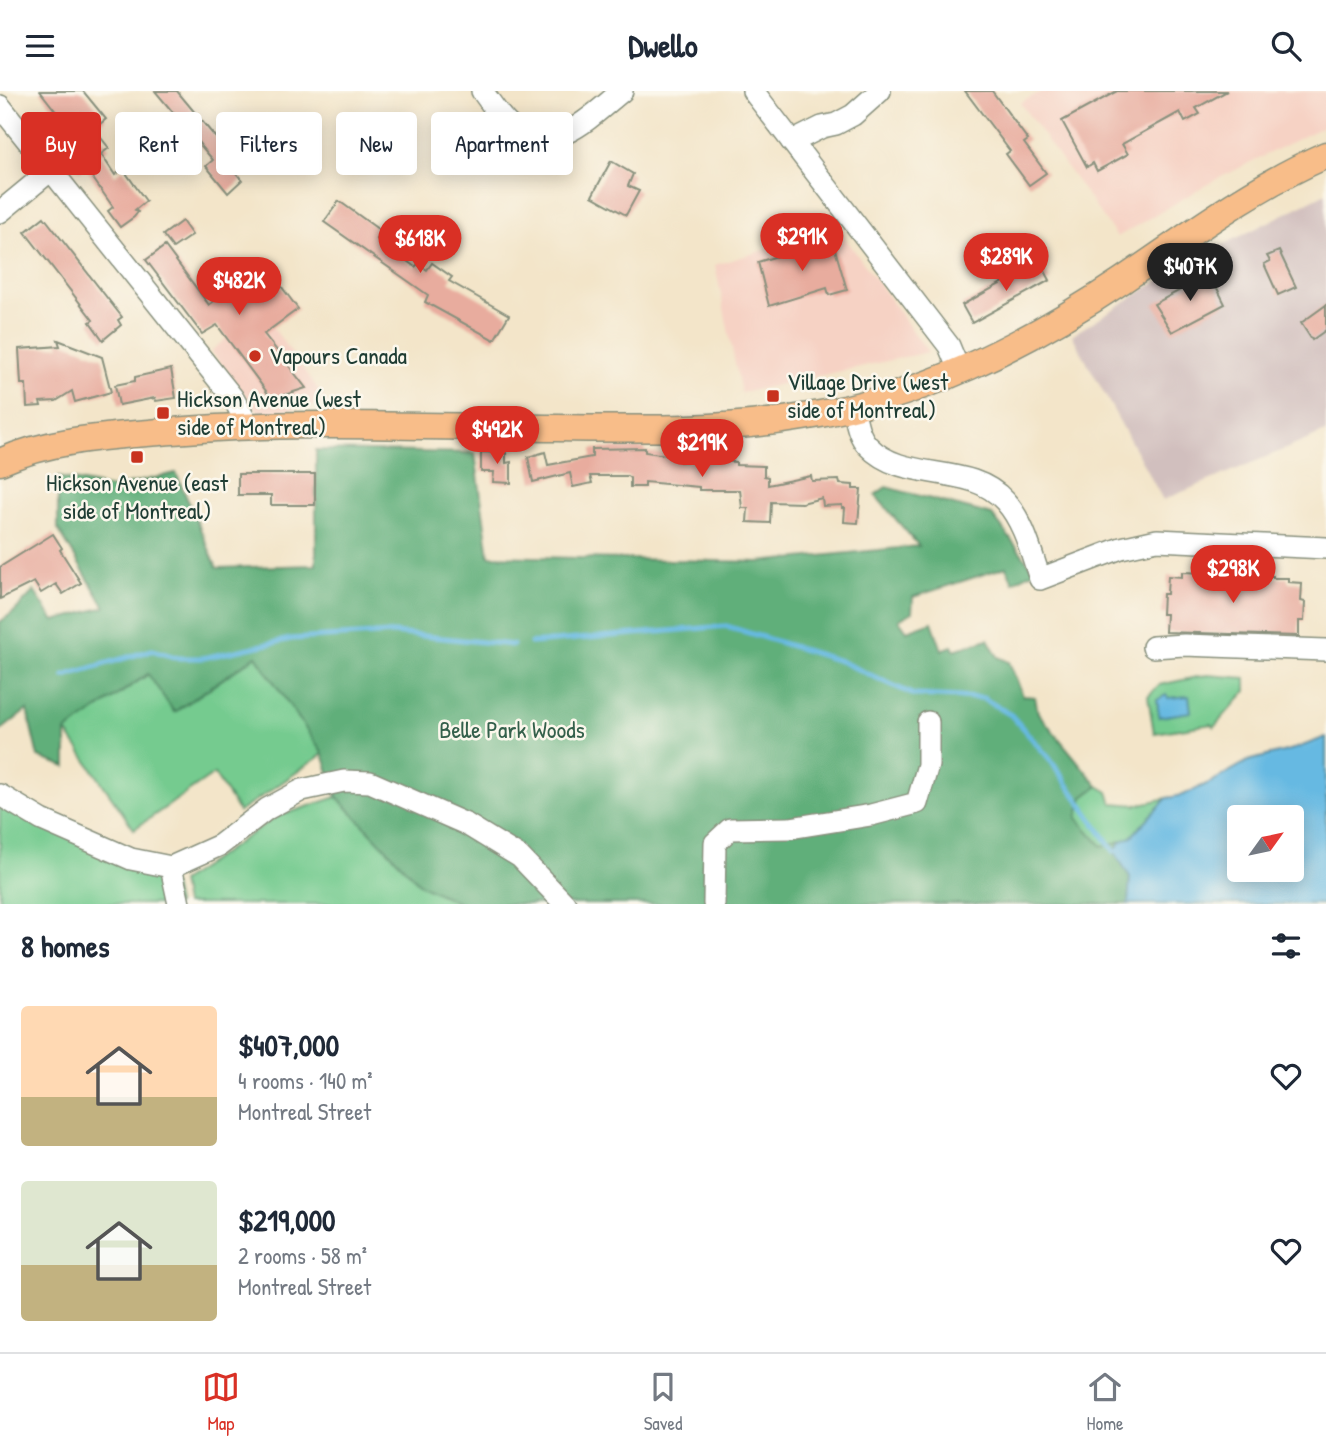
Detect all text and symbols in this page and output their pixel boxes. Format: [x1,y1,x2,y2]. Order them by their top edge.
text: Dwello [628,24,698,67]
icon: menu [21,27,59,65]
icon: search [1267,27,1305,65]
chip: Buy [21,112,101,175]
chip: Rent [115,112,202,175]
chip: Filters [216,112,322,175]
chip: New [336,112,417,175]
chip: Apartment [431,112,573,175]
pin: $291K [753,213,851,273]
pin: $618K [371,215,469,275]
text: $291K [776,220,828,251]
text: $618K [394,222,446,253]
pin: $289K [957,233,1055,293]
text: $289K [980,240,1032,271]
pin: $407K [1141,243,1239,303]
text: $407K [1163,250,1217,281]
pin: $482K [190,257,288,317]
text: $482K [212,264,266,295]
place label: Vapours Canada [269,339,407,371]
marker: Vapours Canada [247,348,263,364]
place label: Village Drive (west side of Montreal) [787,365,949,425]
place label: Hickson Avenue (west side of Montreal) [177,382,361,442]
marker: Village Drive (west side of Montreal) [765,388,781,404]
marker: Hickson Avenue (west side of Montreal) [155,405,171,421]
pin: $492K [448,407,546,466]
text: $492K [471,413,523,444]
pin: $219K [653,419,751,479]
text: $219K [676,426,728,457]
marker: Hickson Avenue (east side of Montreal) [129,449,145,465]
place label: Hickson Avenue (east side of Montreal) [46,466,229,526]
pin: $298K [1184,545,1282,605]
text: $298K [1207,552,1259,583]
park label: Belle Park Woods [439,713,585,745]
north arrow [1227,805,1304,882]
map controls [1227,805,1304,882]
text: 8 homes [21,926,109,966]
icon: filters [1267,927,1305,965]
text: $407,000 [238,1025,339,1065]
icon: home [77,1034,161,1118]
icon: heart [1267,1057,1305,1095]
text: 4 rooms · 140 m² [238,1065,372,1096]
text: Montreal Street [238,1096,371,1127]
text: $219,000 [238,1200,336,1240]
icon: home [77,1209,161,1293]
icon: heart [1267,1232,1305,1270]
text: 2 rooms · 58 m² [238,1240,367,1271]
text: Montreal Street [238,1271,371,1302]
tab: Map [202,1368,240,1436]
tab: Saved [644,1368,682,1436]
tab: Home [1086,1368,1124,1436]

